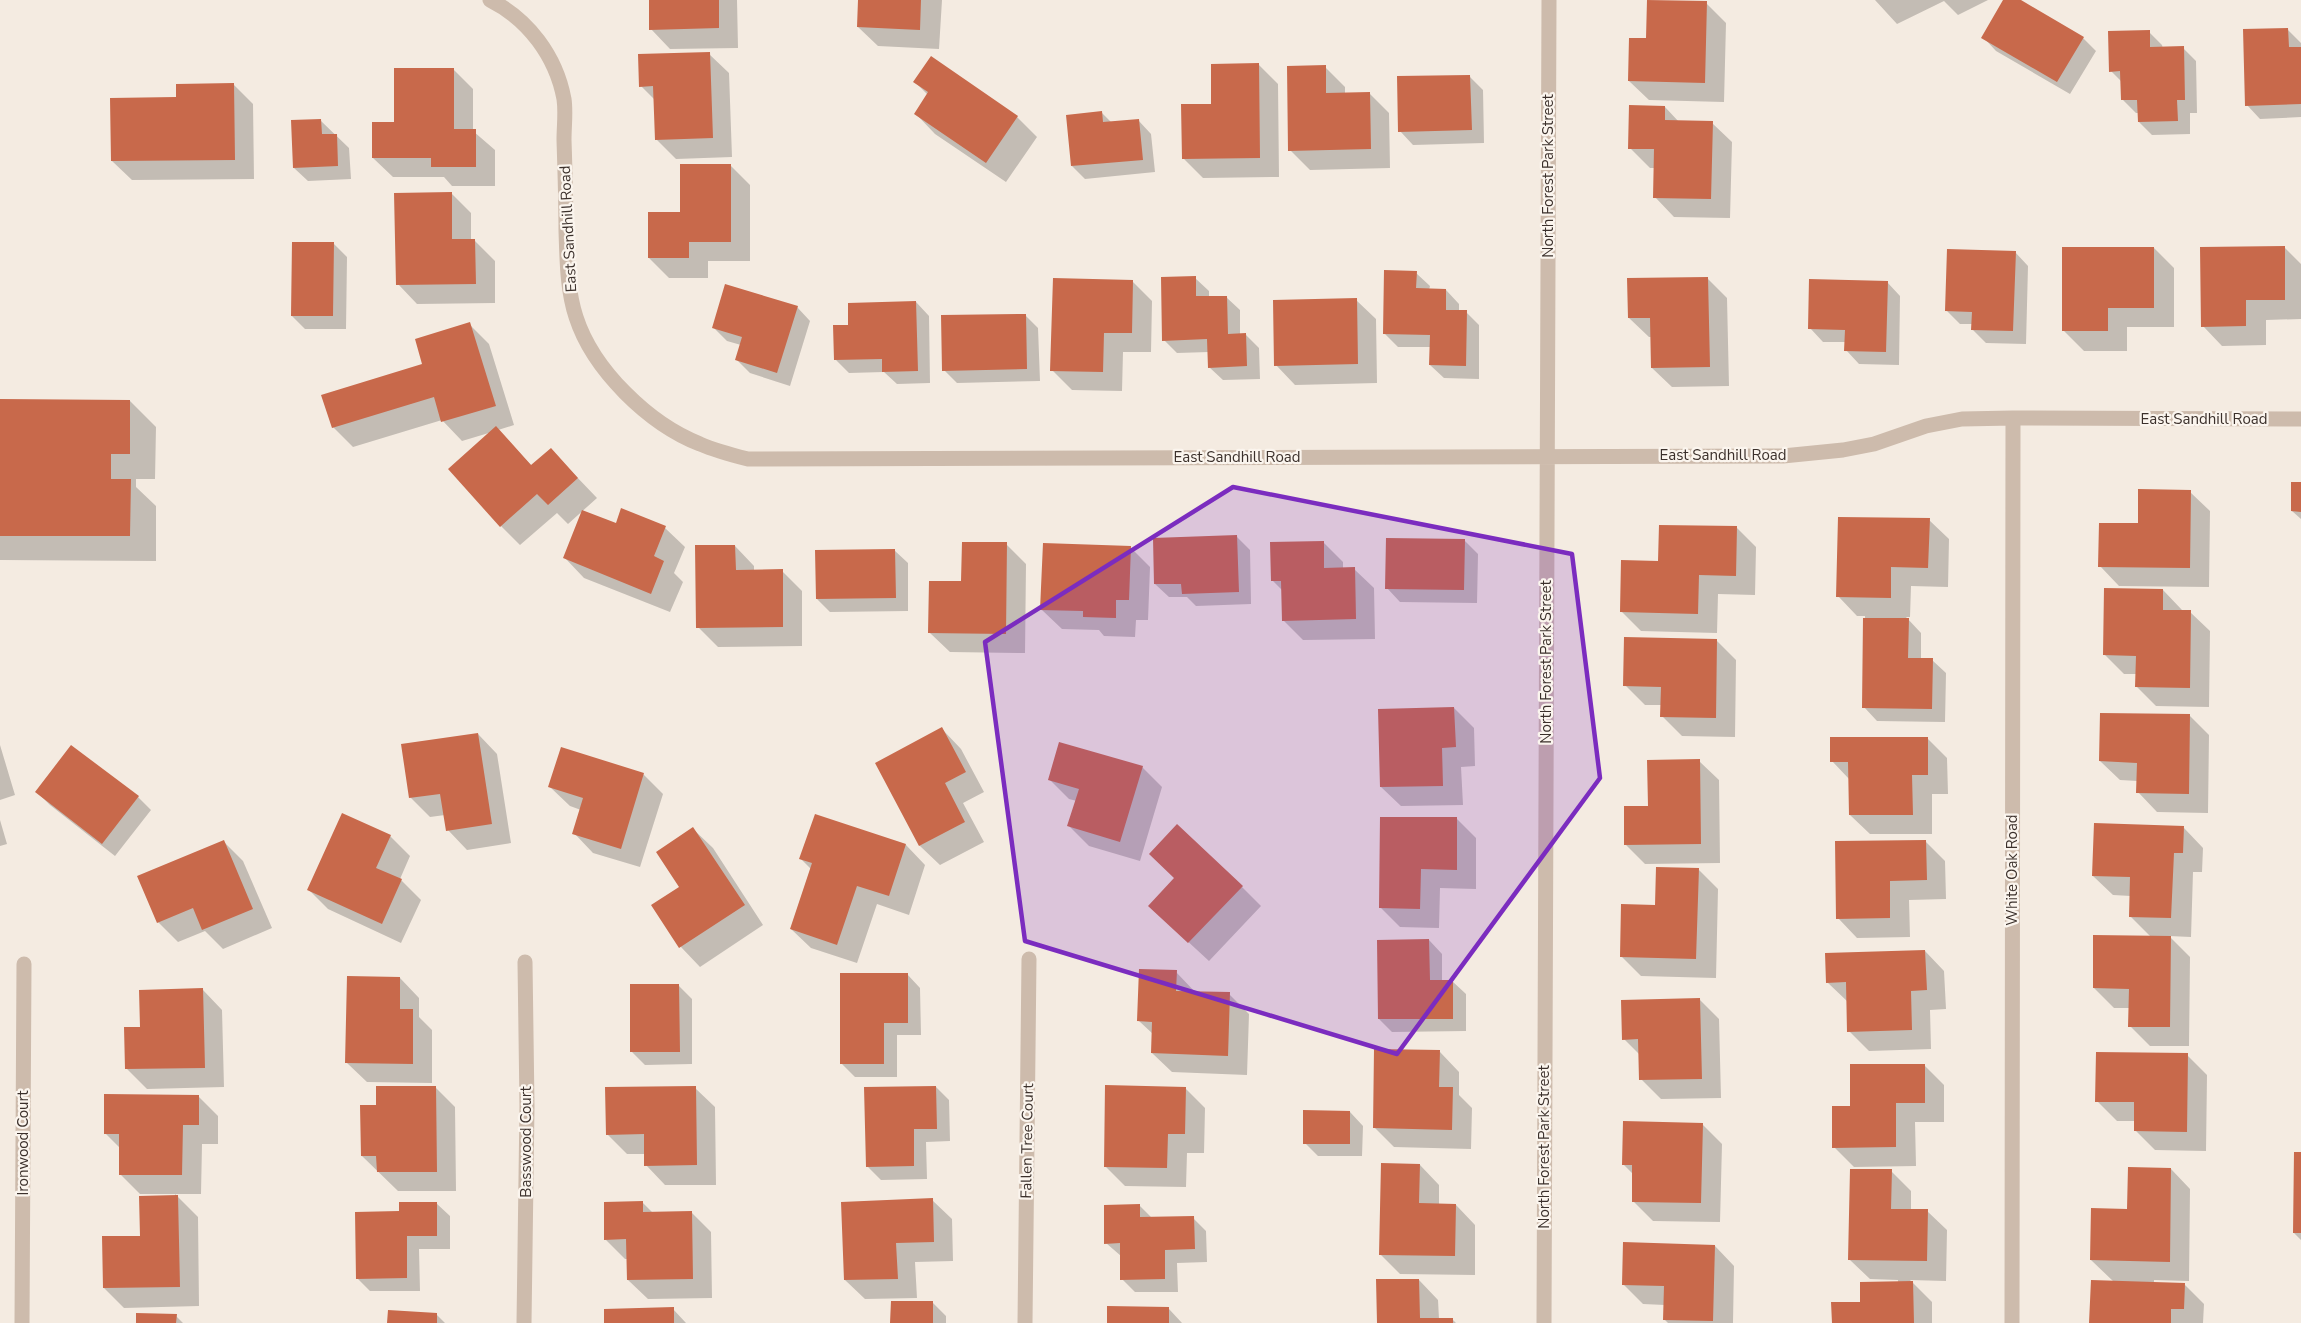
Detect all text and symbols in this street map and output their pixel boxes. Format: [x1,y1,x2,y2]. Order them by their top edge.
street label: North Forest Park Street [1538,94,1558,258]
street label: East Sandhill Road [555,165,581,293]
street label: East Sandhill Road [2141,409,2267,429]
street label: East Sandhill Road [1660,445,1786,465]
street label: East Sandhill Road [1174,447,1300,467]
street label: North Forest Park Street [1536,580,1556,744]
street label: White Oak Road [2002,814,2022,926]
street label: North Forest Park Street [1534,1065,1554,1229]
street label: Fallen Tree Court [1016,1082,1038,1199]
street label: Basswood Court [516,1086,536,1198]
street label: Ironwood Court [13,1090,33,1196]

